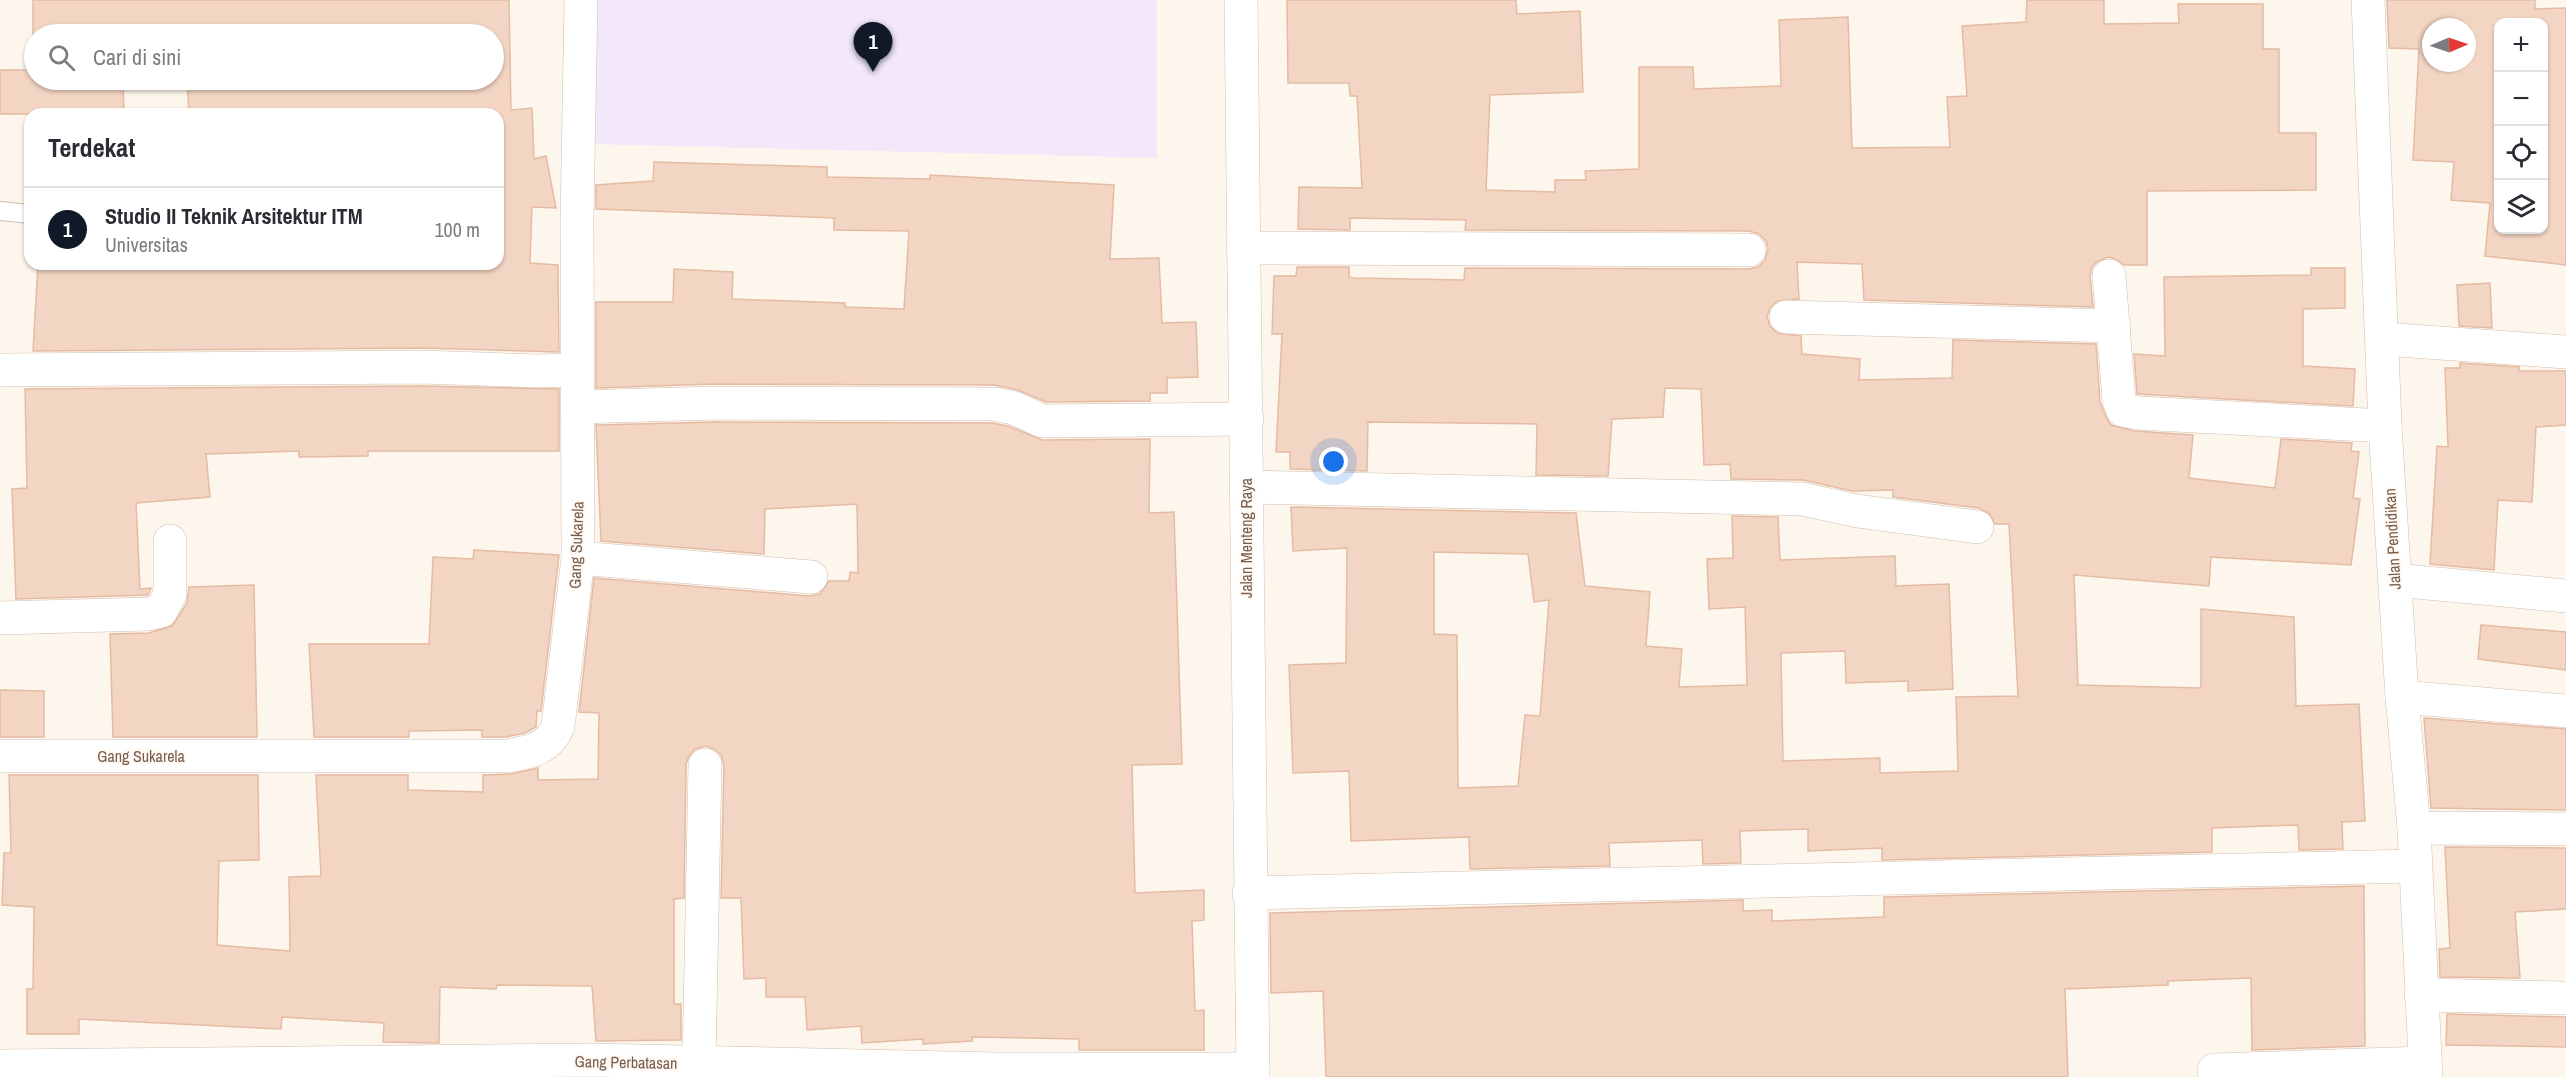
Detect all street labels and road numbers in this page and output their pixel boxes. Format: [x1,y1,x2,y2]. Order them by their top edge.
street label: Jalan Menteng Raya [1235,477,1257,598]
street label: Jalan Pendidikan [2378,488,2406,590]
street label: Gang Sukarela [563,500,589,589]
street label: Gang Sukarela [97,745,185,767]
street label: Gang Perbatasan [574,1050,678,1074]

